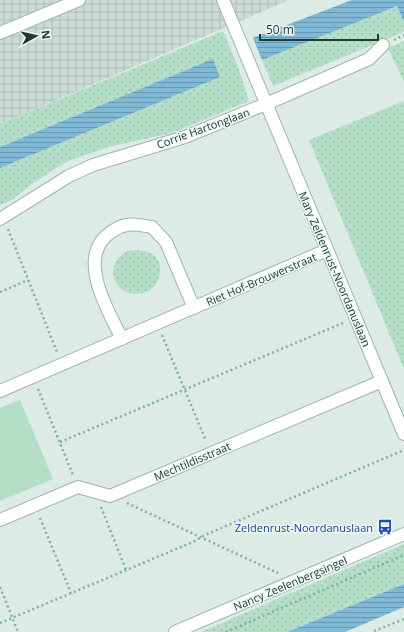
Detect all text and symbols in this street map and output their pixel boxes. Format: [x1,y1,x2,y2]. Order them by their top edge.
north arrow [16,16,56,56]
scale bar [260,16,378,42]
text: 50 m [266,21,294,38]
text: N [38,29,54,40]
street label: Corrie Hartonglaan [154,104,252,152]
street label: Mary Zeldenrust-Noordanuslaan [295,189,375,349]
street label: Riet Hof-Brouwerstraat [204,249,319,309]
street label: Mechtildisstraat [151,438,233,484]
bus stop icon: Zeldenrust-Noordanuslaan [376,518,394,536]
place label: Zeldenrust-Noordanuslaan [235,520,373,535]
street label: Nancy Zeelenbergsingel [231,552,349,614]

